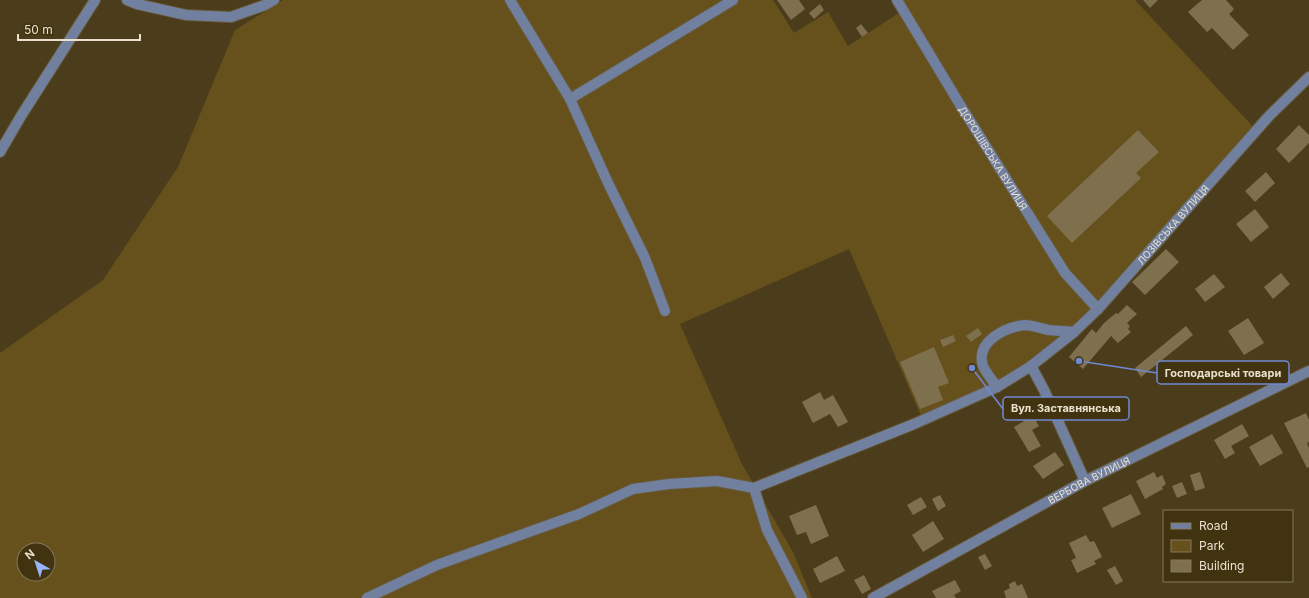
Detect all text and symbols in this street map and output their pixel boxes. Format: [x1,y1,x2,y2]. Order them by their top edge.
scale bar [18,16,140,42]
text: 50 m [24,22,53,37]
street label: ДОРОШІВСЬКА ВУЛИЦЯ [956,104,1030,212]
street label: ЛОЗІВСЬКА ВУЛИЦЯ [1134,182,1211,267]
callout: Господарські товари [1157,361,1289,384]
text: Господарські товари [1165,366,1281,380]
callout: Вул. Заставнянська [1003,397,1129,420]
text: Вул. Заставнянська [1011,401,1121,415]
street label: ВЕРБОВА ВУЛИЦЯ [1046,454,1132,506]
legend [1163,510,1293,582]
text: Road [1199,518,1228,533]
text: Park [1199,538,1225,553]
north arrow [16,542,56,582]
text: N [22,546,37,562]
text: Building [1199,558,1244,573]

